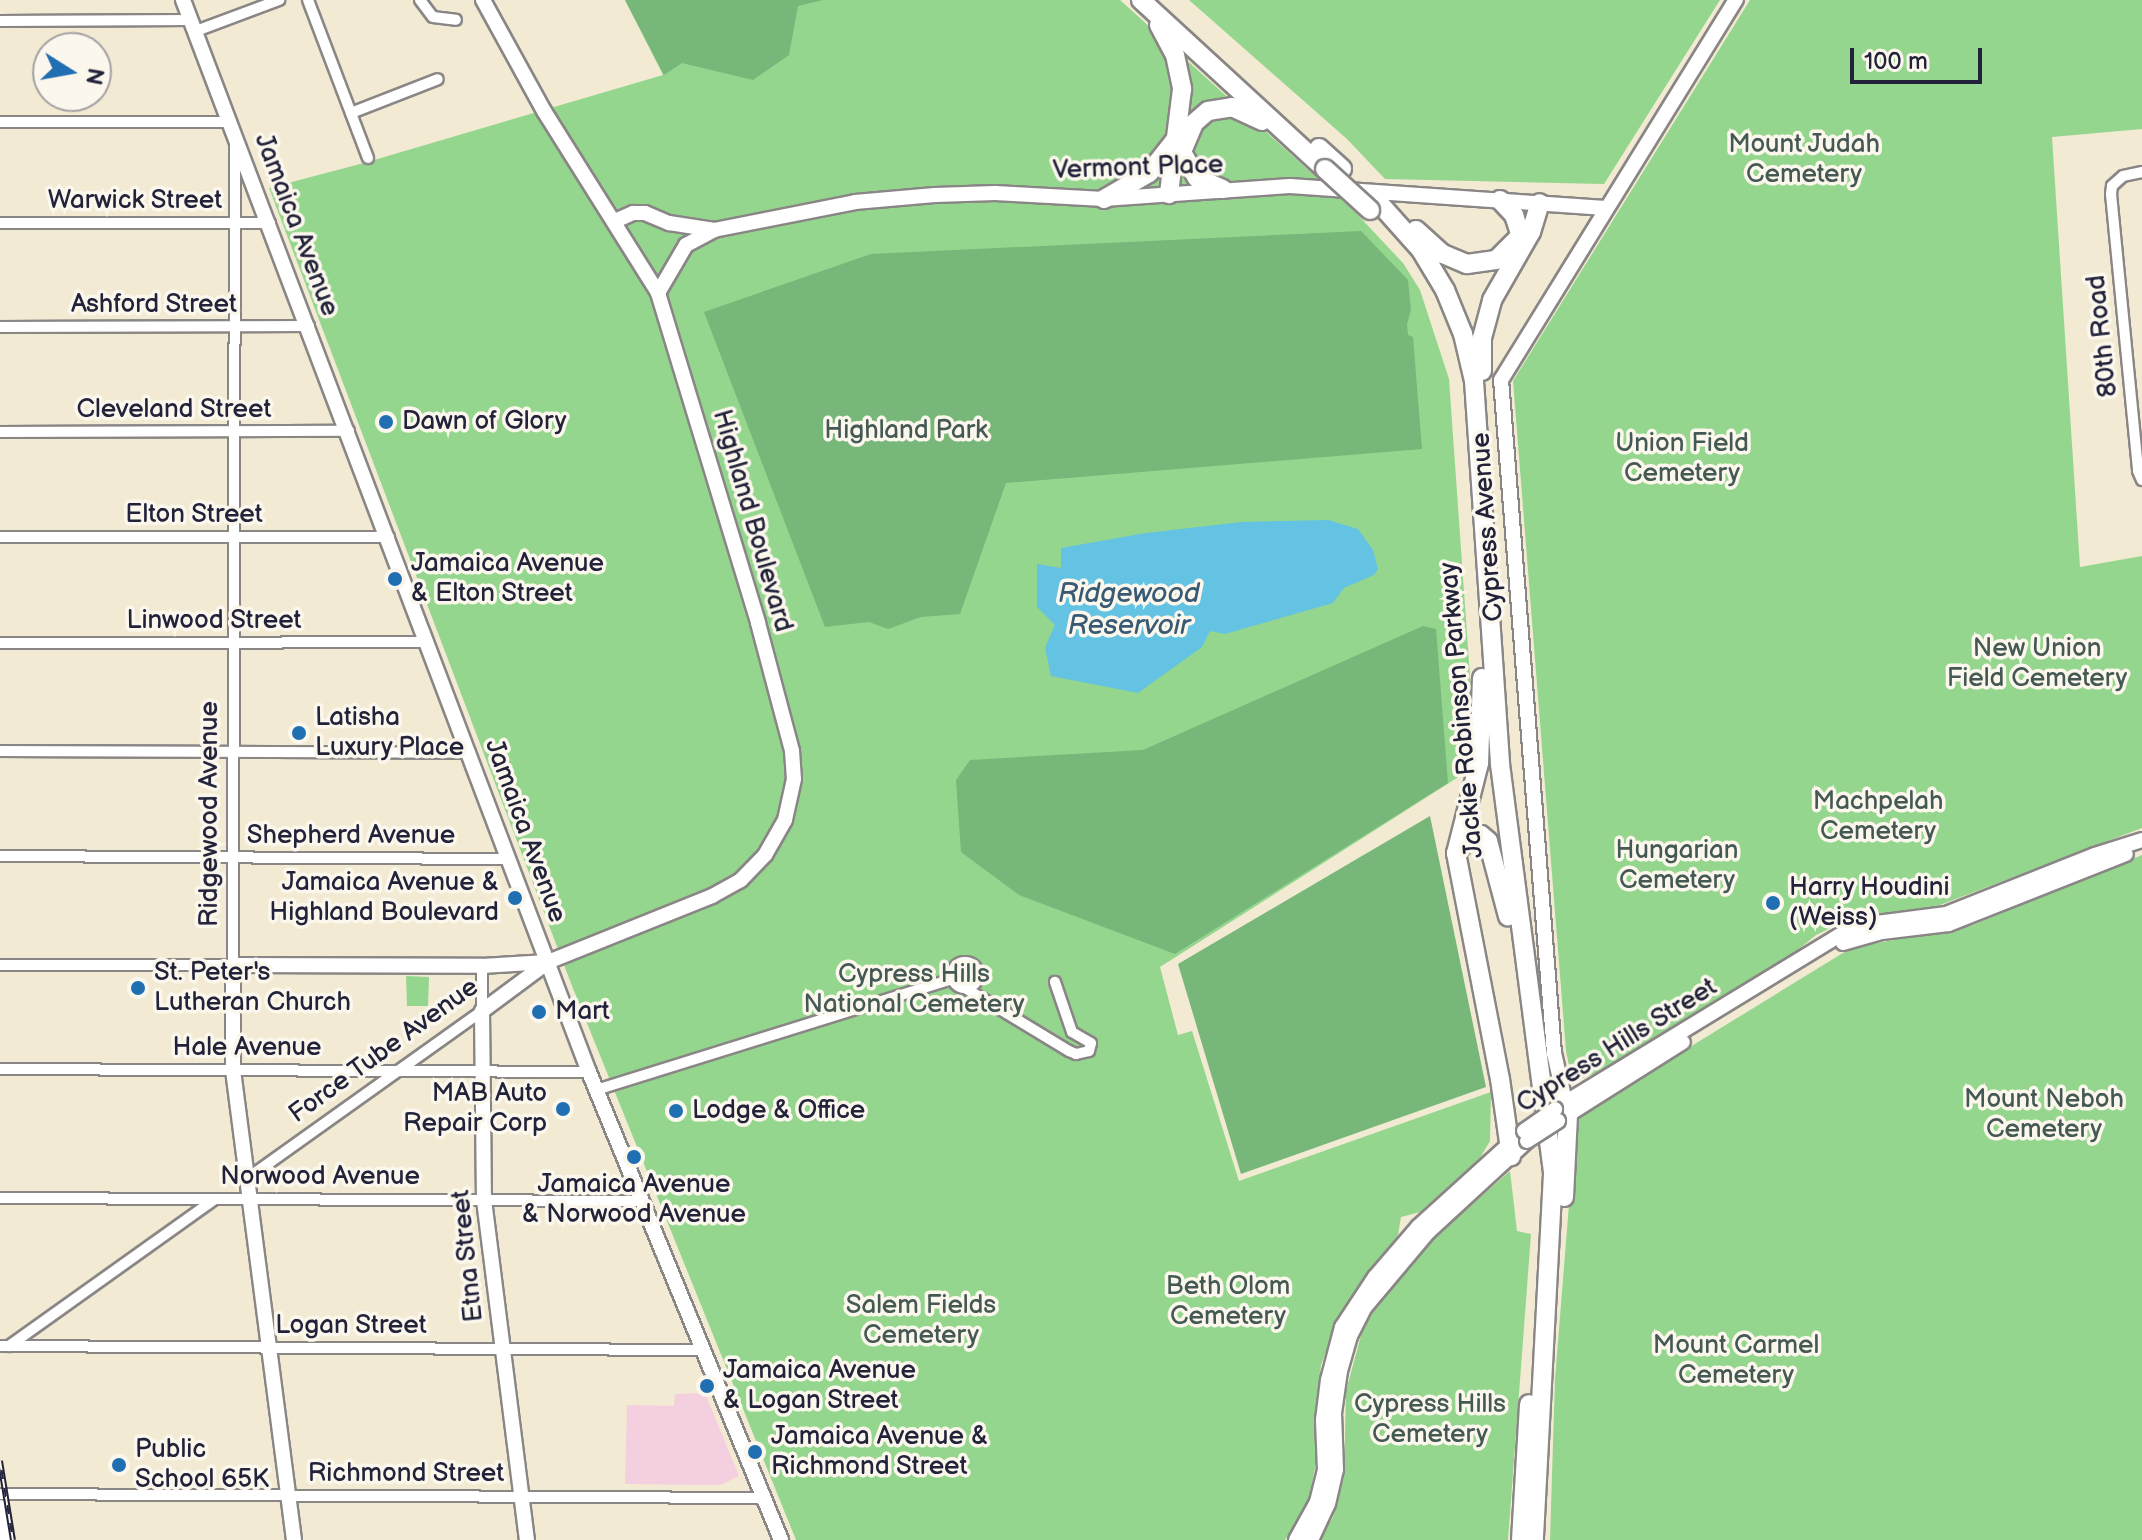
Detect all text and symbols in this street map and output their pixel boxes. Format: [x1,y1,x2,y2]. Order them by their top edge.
north arrow [32,32,112,112]
scale bar [1854,32,1986,82]
text: 100 m [1864,47,1928,76]
text: N [79,66,109,87]
street label: Jamaica Avenue [247,129,345,321]
park label: Mount Judah Cemetery [1727,129,1881,190]
street label: Vermont Place [1052,149,1224,187]
street label: Warwick Street [48,185,222,217]
street label: 80th Road [2081,273,2125,399]
street label: Ashford Street [71,289,237,321]
street label: Cleveland Street [76,394,272,426]
place label: Dawn of Glory [402,406,566,438]
street label: Highland Boulevard [705,406,799,636]
marker: Dawn of Glory [377,413,395,431]
park label: Highland Park [824,415,988,447]
park label: Union Field Cemetery [1615,428,1749,490]
street label: Cypress Avenue [1466,431,1510,623]
street label: Elton Street [125,499,263,531]
place label: Jamaica Avenue & Elton Street [411,548,604,610]
street label: Jackie Robinson Parkway [1434,561,1490,859]
marker: Jamaica Avenue & Elton Street [386,570,404,588]
water label: Ridgewood Reservoir [1058,577,1200,643]
street label: Linwood Street [126,605,302,637]
park label: New Union Field Cemetery [1947,633,2127,694]
street label: Ridgewood Avenue [194,701,226,927]
place label: Latisha Luxury Place [315,702,466,764]
marker: Latisha Luxury Place [290,724,308,742]
street label: Jamaica Avenue [477,735,573,927]
park label: Machpelah Cemetery [1813,786,1943,848]
street label: Shepherd Avenue [247,820,455,852]
park label: Hungarian Cemetery [1616,835,1738,896]
place label: Jamaica Avenue & Highland Boulevard [269,867,499,928]
place label: Harry Houdini (Weiss) [1789,872,1951,934]
marker: Jamaica Avenue & Highland Boulevard [506,889,524,907]
marker: Harry Houdini (Weiss) [1764,894,1782,912]
place label: St. Peter's Lutheran Church [154,957,351,1018]
park label: Cypress Hills National Cemetery [803,959,1025,1020]
street label: Force Tube Avenue [283,972,485,1130]
street label: Cypress Hills Street [1511,972,1723,1120]
marker: St. Peter's Lutheran Church [129,979,147,997]
place label: Mart [555,996,610,1028]
marker: Mart [530,1003,548,1021]
street label: Hale Avenue [172,1032,322,1064]
place label: MAB Auto Repair Corp [403,1078,547,1140]
park label: Mount Neboh Cemetery [1964,1084,2124,1146]
place label: Lodge & Office [692,1095,865,1127]
marker: MAB Auto Repair Corp [554,1100,572,1118]
marker: Lodge & Office [667,1102,685,1120]
marker: Jamaica Avenue & Norwood Avenue [625,1148,643,1166]
street label: Norwood Avenue [220,1161,420,1193]
place label: Jamaica Avenue & Norwood Avenue [522,1169,746,1230]
street label: Etna Street [446,1188,490,1324]
park label: Beth Olom Cemetery [1166,1271,1290,1332]
park label: Salem Fields Cemetery [846,1290,996,1352]
street label: Logan Street [275,1310,427,1342]
park label: Mount Carmel Cemetery [1653,1330,1819,1392]
place label: Jamaica Avenue & Logan Street [723,1355,916,1416]
marker: Jamaica Avenue & Logan Street [698,1377,716,1395]
park label: Cypress Hills Cemetery [1354,1389,1506,1450]
place label: Jamaica Avenue & Richmond Street [771,1421,988,1482]
place label: Public School 65K [135,1434,269,1496]
marker: Jamaica Avenue & Richmond Street [746,1443,764,1461]
marker: Public School 65K [110,1456,128,1474]
street label: Richmond Street [307,1458,505,1490]

